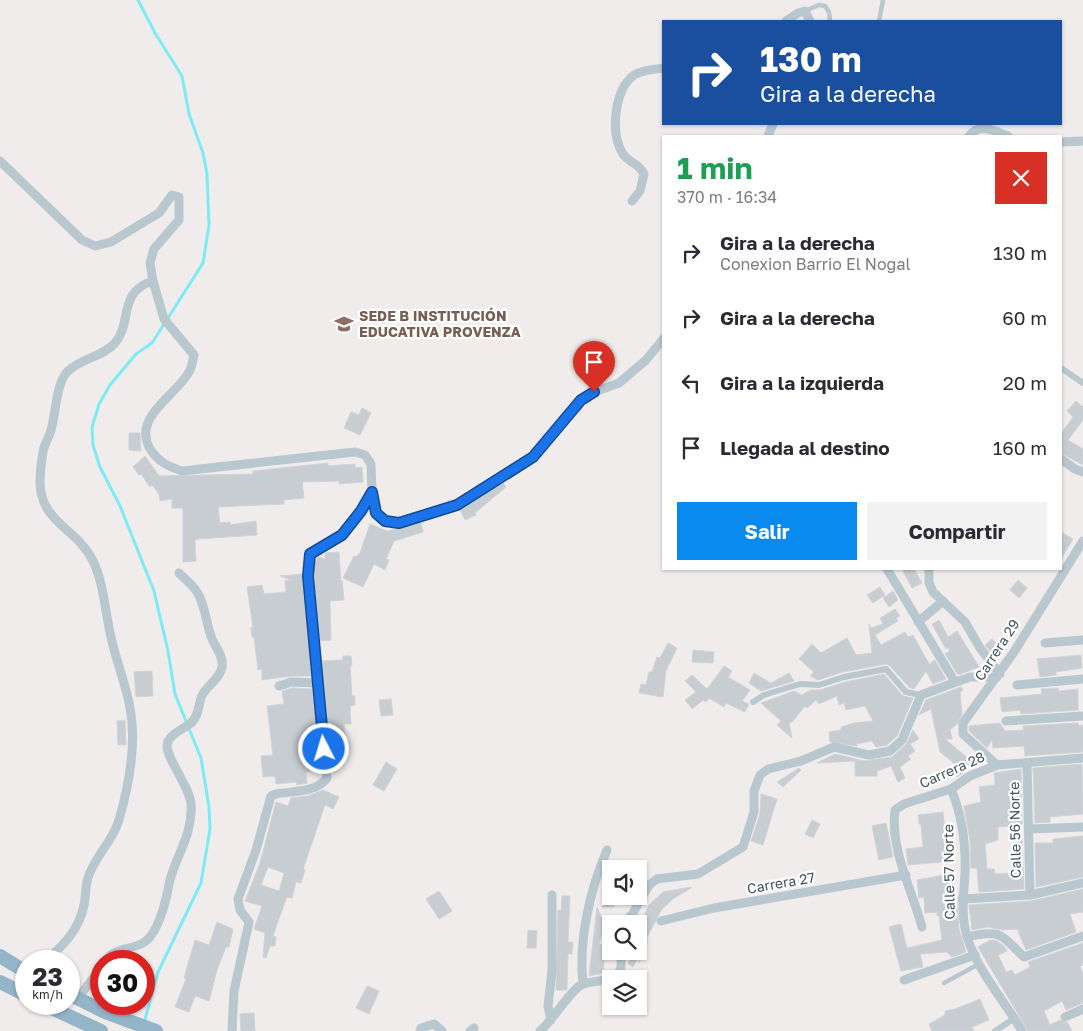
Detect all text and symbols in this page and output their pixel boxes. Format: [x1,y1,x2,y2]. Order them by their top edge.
text: 130 m [760,38,862,80]
icon: right [677,40,742,105]
text: Gira a la derecha [760,80,936,107]
text: 1 min [677,150,753,186]
button: close [995,152,1047,204]
text: 370 m · 16:34 [677,187,777,207]
text: Gira a la derecha [720,231,875,254]
icon: right [677,239,705,267]
text: 130 m [993,241,1047,264]
text: Conexion Barrio El Nogal [720,254,911,274]
icon: right [677,304,705,332]
text: Gira a la derecha [720,306,875,329]
text: 60 m [1002,306,1047,329]
place label: SEDE B INSTITUCIÓN EDUCATIVA PROVENZA [359,307,521,340]
school or university icon: SEDE B INSTITUCIÓN EDUCATIVA PROVENZA [333,313,355,335]
pin [573,341,615,392]
icon: arrive [580,348,608,376]
icon: left [677,369,705,397]
text: Gira a la izquierda [720,371,884,394]
text: 20 m [1003,371,1047,394]
icon: arrive [677,434,705,462]
text: Llegada al destino [720,436,890,459]
text: 160 m [993,436,1047,459]
button: Salir [677,502,857,560]
button: Compartir [867,502,1047,560]
street label: Carrera 29 [970,616,1023,684]
position arrow [297,722,349,774]
street label: Carrera 28 [916,748,987,791]
street label: Calle 56 Norte [1005,782,1024,878]
street label: Calle 57 Norte [939,824,958,920]
map controls [602,860,647,1015]
button: sound [602,860,647,905]
street label: Carrera 27 [746,868,816,897]
button: search [602,915,647,960]
speed limit sign: 30 [90,950,155,1015]
text: 23 [32,961,63,992]
button: layers [602,970,647,1015]
text: km/h [32,987,63,1002]

